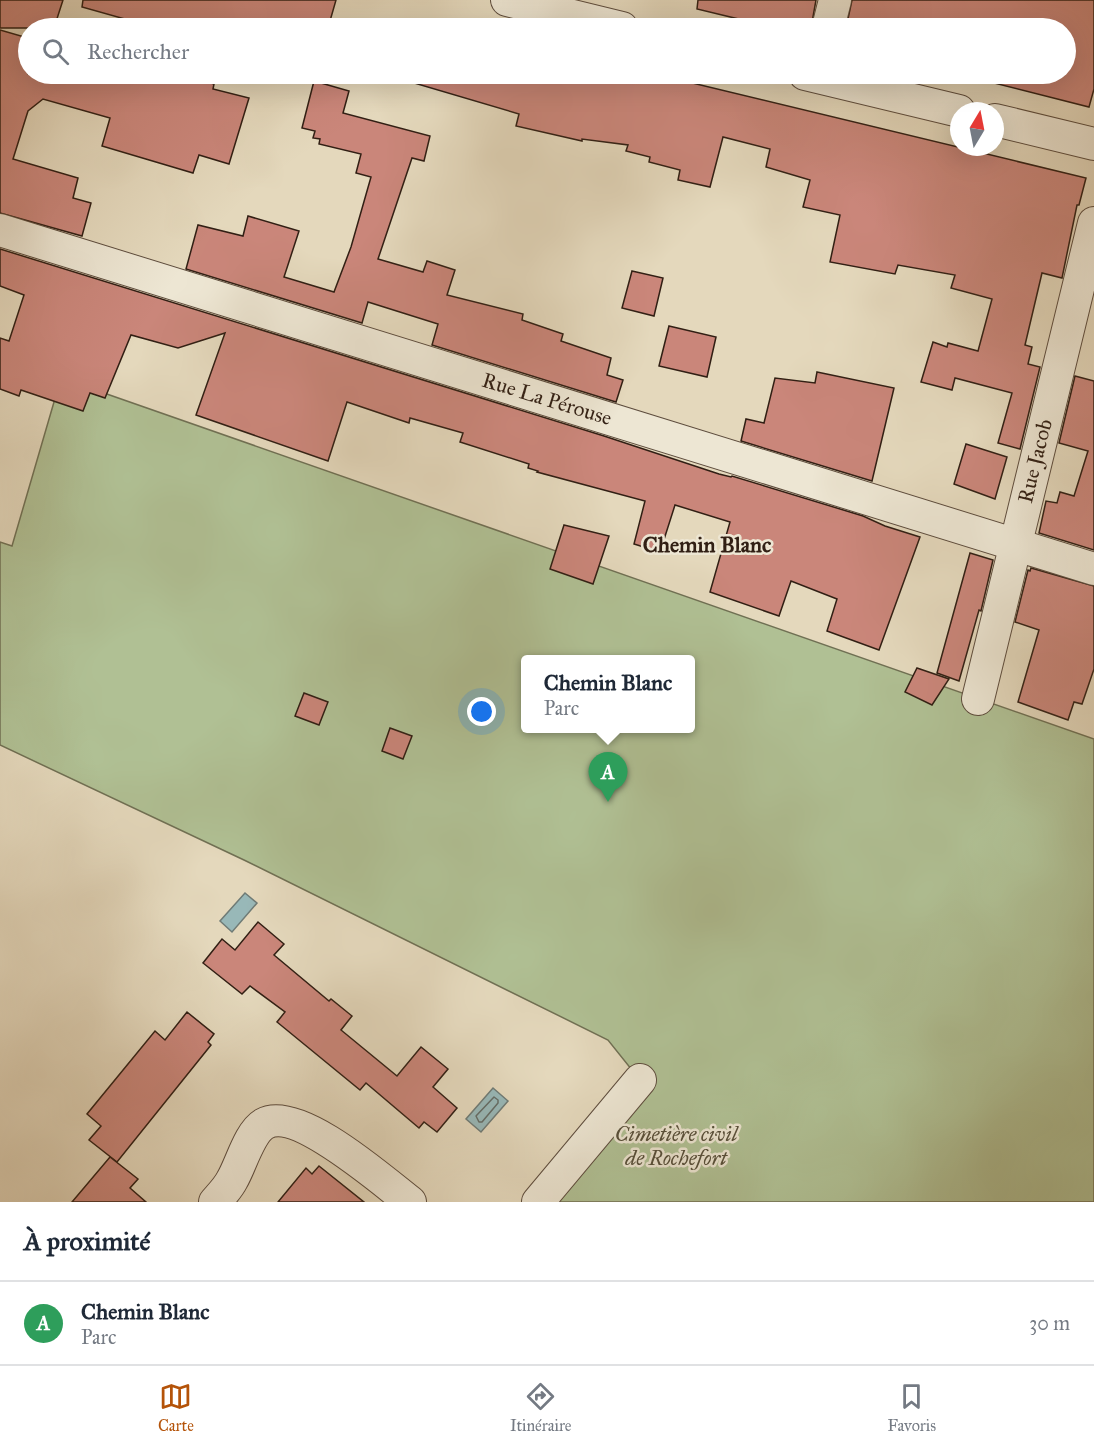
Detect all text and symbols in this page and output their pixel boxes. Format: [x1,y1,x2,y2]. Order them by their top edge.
search box [18,18,1076,84]
icon: search [39,35,72,68]
text: Rechercher [87,38,189,65]
north arrow [950,102,1004,156]
street label: Rue La Pérouse [479,367,615,431]
street label: Rue Jacob [1012,416,1058,506]
district label: Chemin Blanc [643,531,772,558]
popup [521,655,695,733]
text: Chemin Blanc [544,669,672,696]
text: Parc [544,696,579,720]
your location [467,697,496,726]
pin: A [588,752,628,802]
park label: Cimetière civil de Rochefort [615,1121,740,1171]
text: À proximité [24,1225,150,1257]
text: Chemin Blanc [81,1298,209,1325]
text: A [37,1311,50,1335]
text: 30 m [1029,1311,1070,1335]
text: Parc [81,1325,116,1349]
tab: Carte [158,1380,194,1435]
tab: Itinéraire [510,1380,571,1435]
tab: Favoris [887,1380,936,1435]

